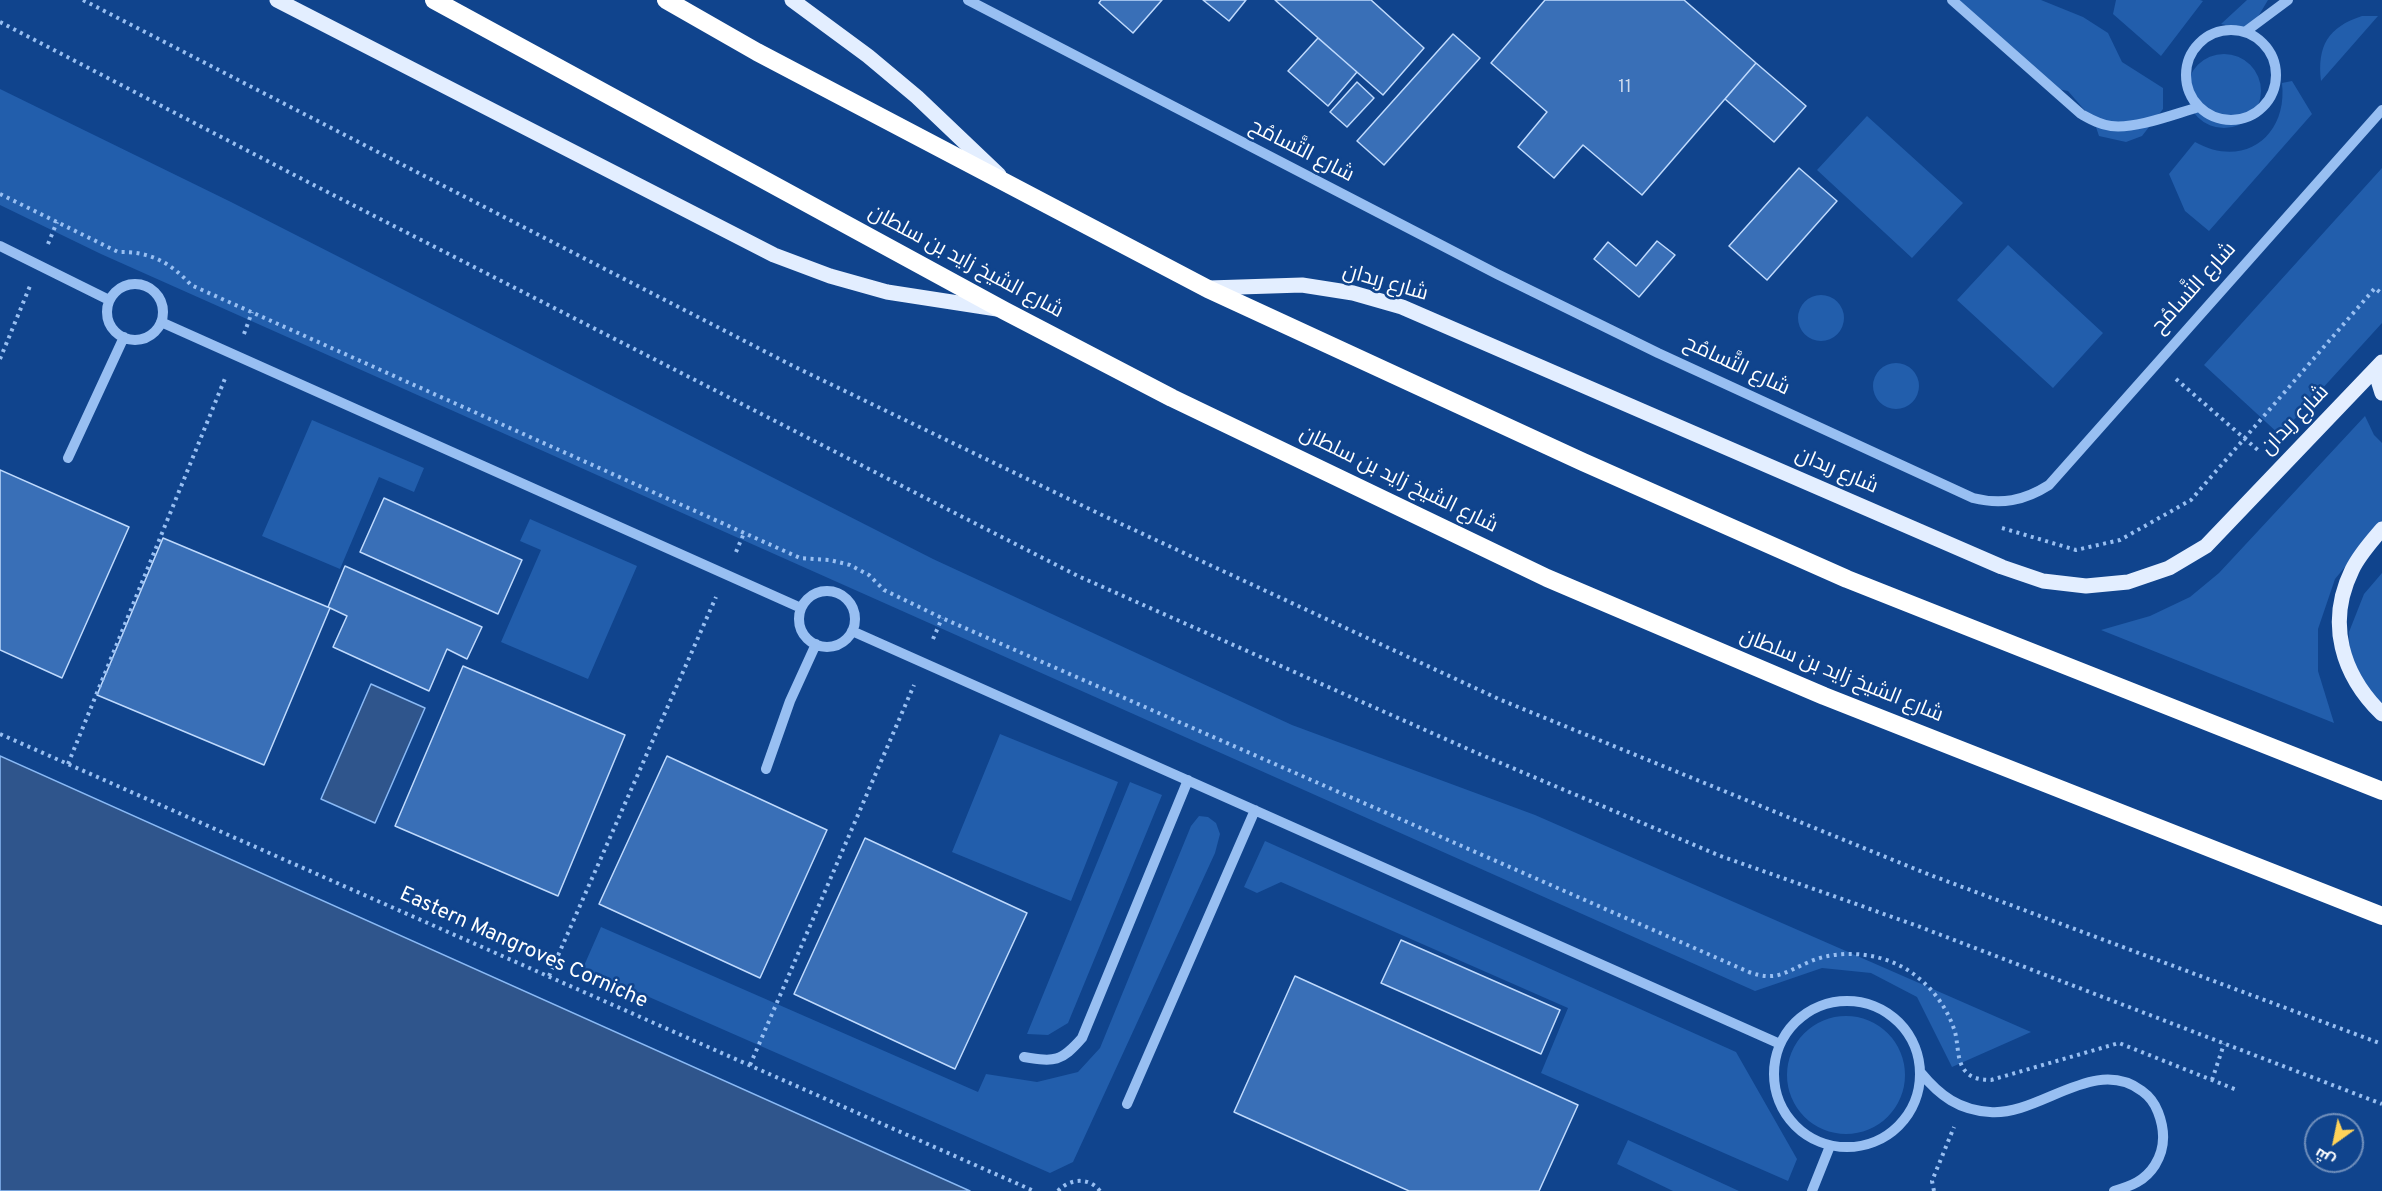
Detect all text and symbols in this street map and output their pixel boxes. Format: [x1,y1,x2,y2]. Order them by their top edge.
house number: 11 [1618,77,1632,99]
street label: شارع التَّسامُح [1244,115,1358,189]
street label: شارع الشيخ زايد بن سلطان [863,201,1067,325]
street label: شارع التَّسامُح [2147,238,2243,340]
street label: شارع ربدان [1339,260,1431,308]
street label: شارع التَّسامُح [1679,331,1793,403]
street label: شارع ربدان [2257,381,2335,461]
street label: شارع الشيخ زايد بن سلطان [1295,422,1501,540]
street label: شارع ربدان [1791,443,1881,501]
street label: شارع الشيخ زايد بن سلطان [1736,625,1946,729]
street label: Eastern Mangroves Corniche [395,883,651,1015]
north arrow [2304,1113,2364,1173]
text: ش [2311,1142,2339,1170]

